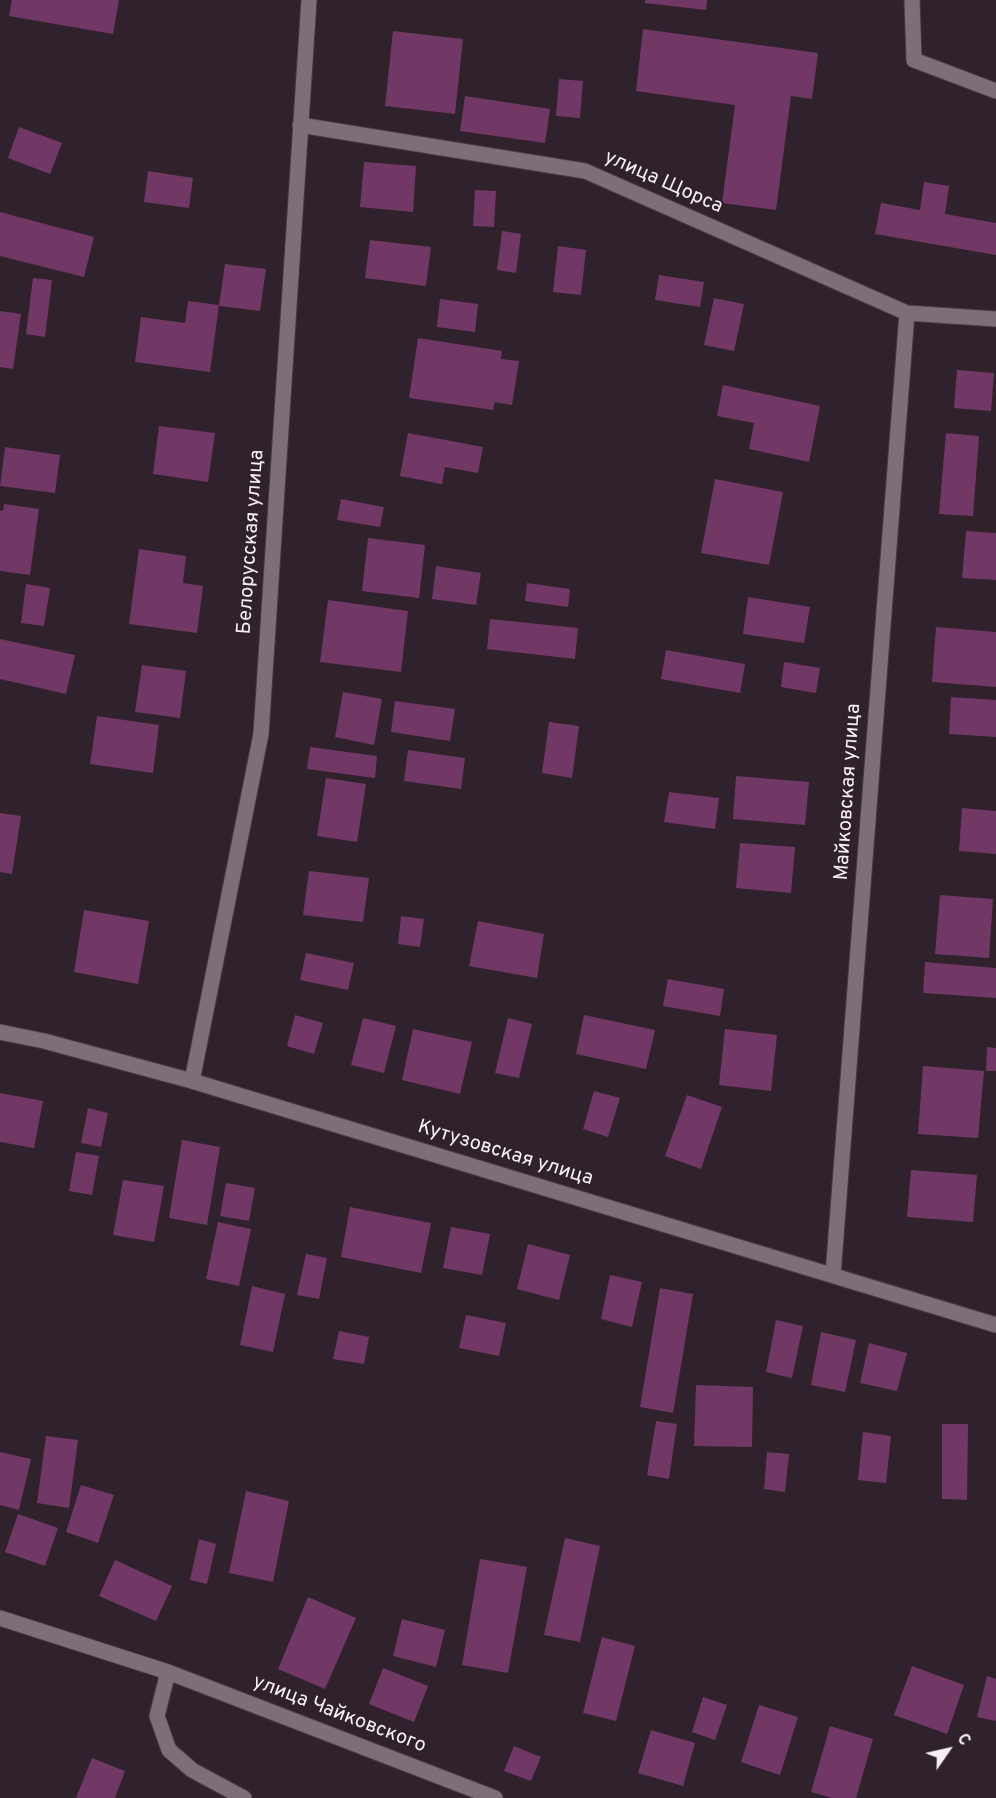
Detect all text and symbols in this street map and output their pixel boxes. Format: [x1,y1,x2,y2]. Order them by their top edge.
street label: улица Щорса [600,146,726,220]
street label: Белорусская улица [234,449,270,635]
street label: Майковская улица [831,703,867,881]
street label: Кутузовская улица [414,1116,596,1192]
street label: улица Чайковского [249,1671,429,1759]
north arrow [918,1720,978,1780]
text: С [952,1730,974,1750]

